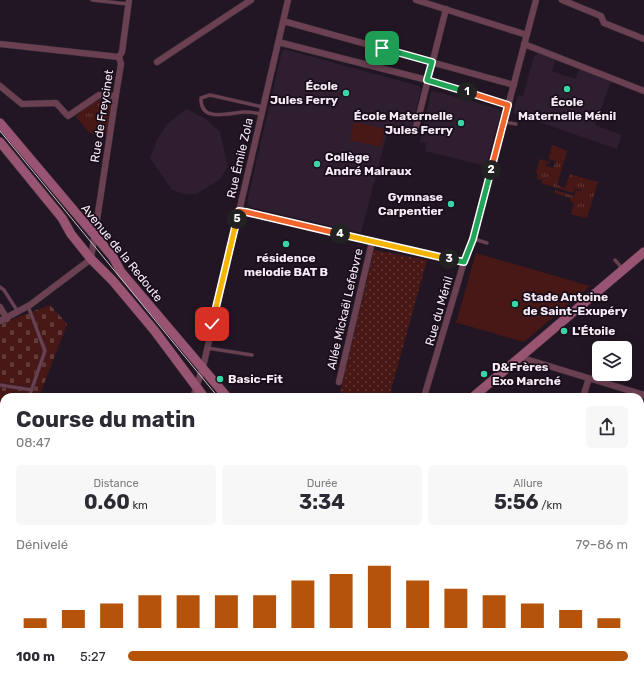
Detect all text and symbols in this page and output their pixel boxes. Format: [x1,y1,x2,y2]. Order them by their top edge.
pin [365,31,399,65]
icon: arrive [371,37,393,59]
street label: Rue de Freycinet [88,68,116,163]
place label: École Jules Ferry [270,79,338,107]
pin: 1 [457,82,477,102]
marker: École Maternelle Ménil [562,84,572,94]
text: 1 [464,85,470,98]
marker: École Jules Ferry [341,88,351,98]
place label: École Maternelle Ménil [518,95,616,123]
place label: École Maternelle Jules Ferry [354,109,453,137]
street label: Rue Émile Zola [224,117,256,199]
marker: École Maternelle Jules Ferry [456,118,466,128]
place label: Collège André Malraux [325,150,412,178]
marker: Collège André Malraux [312,159,322,169]
pin: 2 [481,160,501,180]
text: 2 [487,163,495,176]
place label: Gymnase Carpentier [378,190,444,218]
marker: Gymnase Carpentier [446,199,456,209]
street label: Avenue de la Redoute [78,201,166,305]
pin: 5 [227,209,247,229]
text: 5 [233,212,241,225]
pin: 4 [330,224,350,244]
text: 4 [336,227,344,240]
marker: résidence melodie BAT B [281,239,291,249]
street label: Allée Mickaël Lefebvre [324,247,366,371]
pin: 3 [439,249,459,269]
place label: résidence melodie BAT B [244,251,328,279]
text: 3 [445,252,453,265]
street label: Rue du Ménil [422,275,456,347]
place label: Stade Antoine de Saint-Exupéry [523,290,627,318]
marker: Stade Antoine de Saint-Exupéry [510,299,520,309]
pin [195,307,229,341]
icon: check [201,313,223,335]
place label: L'Étoile [572,324,615,338]
marker: L'Étoile [559,326,569,336]
map controls [592,341,632,381]
button: layers [592,341,632,381]
place label: D&Frères Exo Marché [492,360,561,388]
marker: D&Frères Exo Marché [479,369,489,379]
place label: Basic-Fit [228,372,283,386]
marker: Basic-Fit [215,374,225,384]
text: Course du matin [16,406,195,433]
button: share [586,406,628,448]
text: 08:47 [16,435,50,450]
text: Distance [93,477,139,490]
text: Durée [307,477,337,490]
text: Allure [513,477,543,490]
text: 0.60 [84,490,130,514]
text: 3:34 [299,490,345,514]
text: 5:56 [494,490,539,514]
text: km [130,499,148,512]
text: /km [539,499,562,512]
text: Dénivelé [16,537,68,552]
text: 79–86 m [576,537,628,552]
text: 100 m [16,649,55,664]
text: 5:27 [80,649,105,664]

